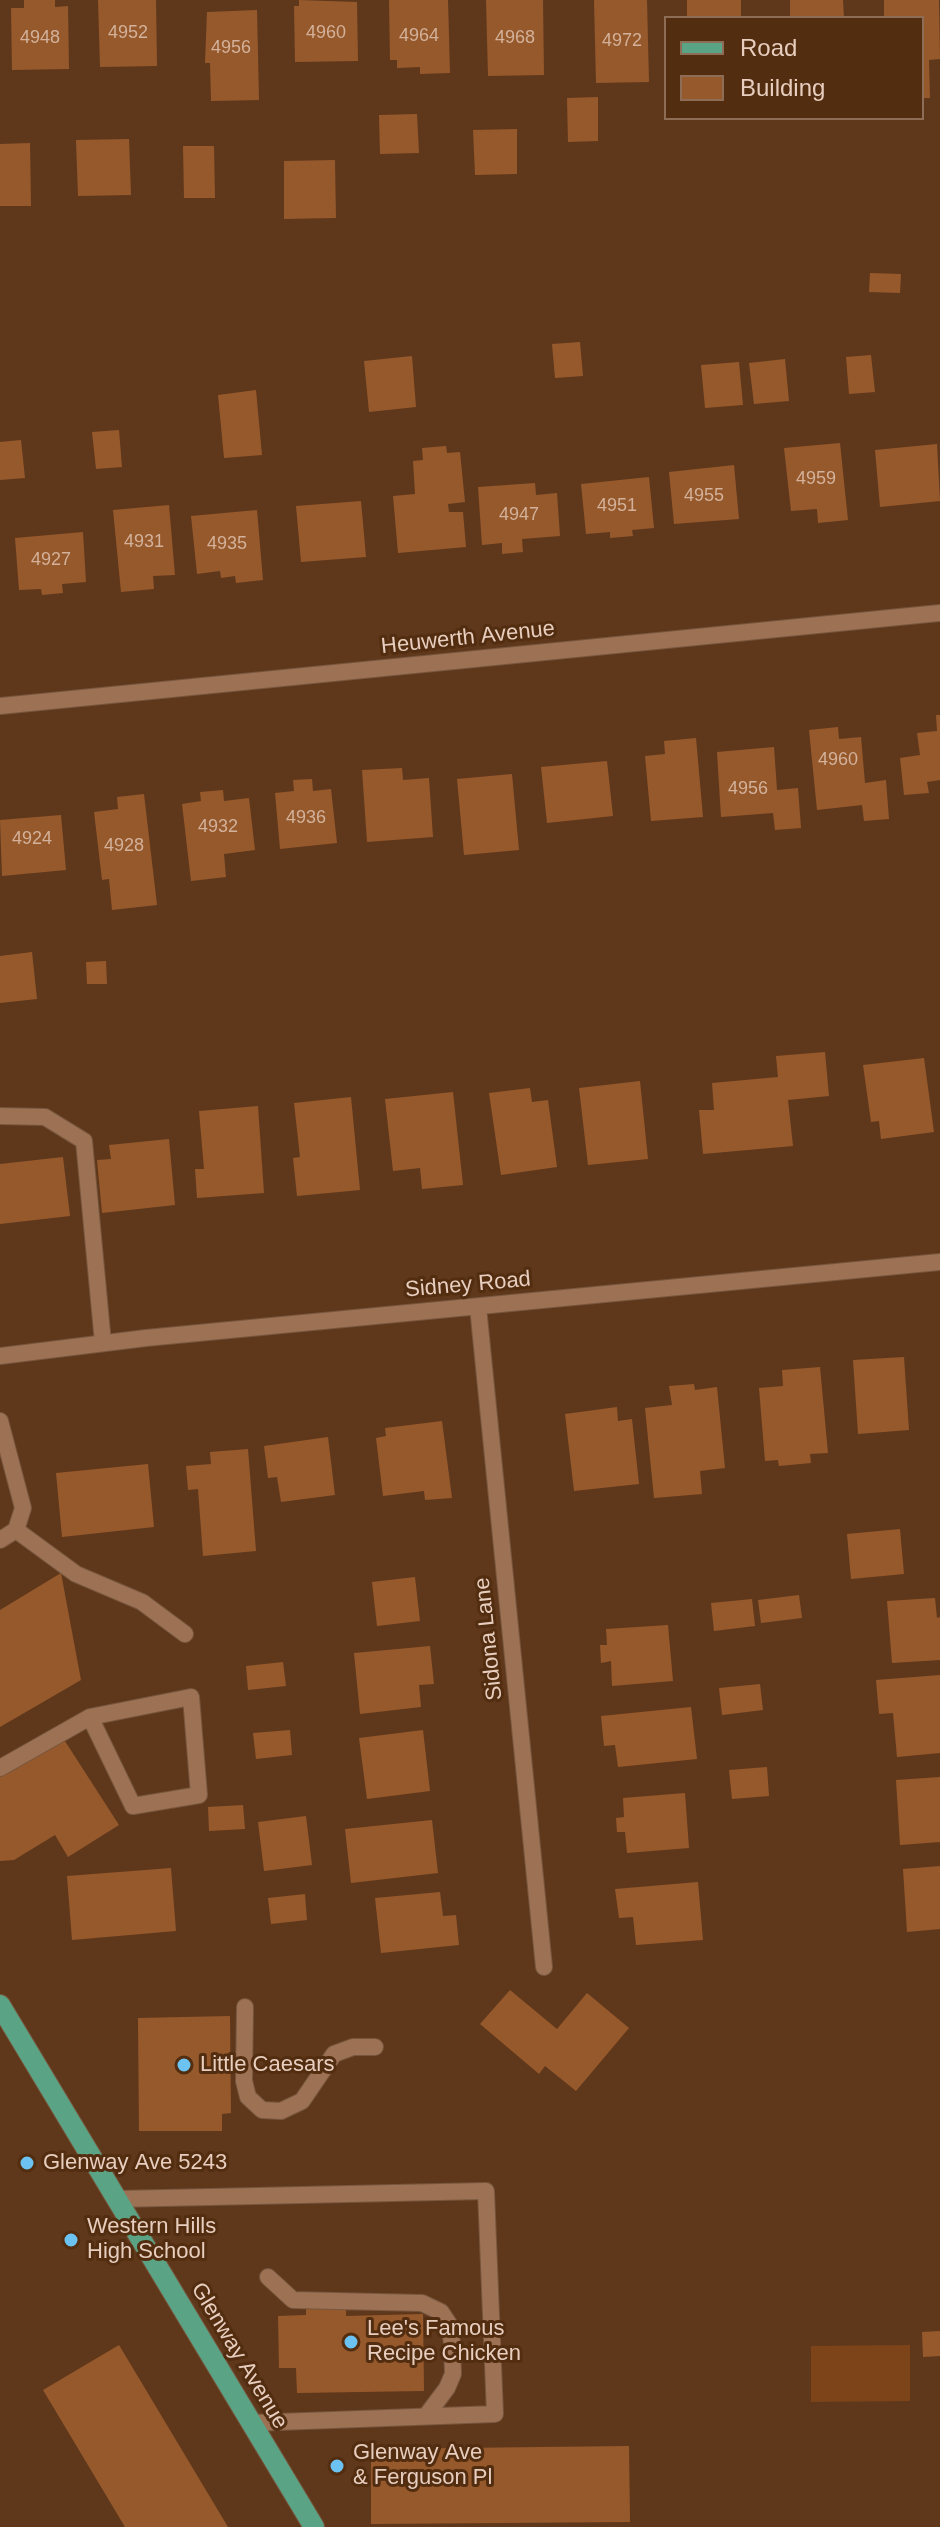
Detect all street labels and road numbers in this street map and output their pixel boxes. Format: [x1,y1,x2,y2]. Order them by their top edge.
street label: Heuwerth Avenue [380,616,556,660]
street label: Sidney Road [404,1266,532,1304]
street label: Sidona Lane [469,1576,509,1702]
street label: Glenway Avenue [185,2278,293,2434]

